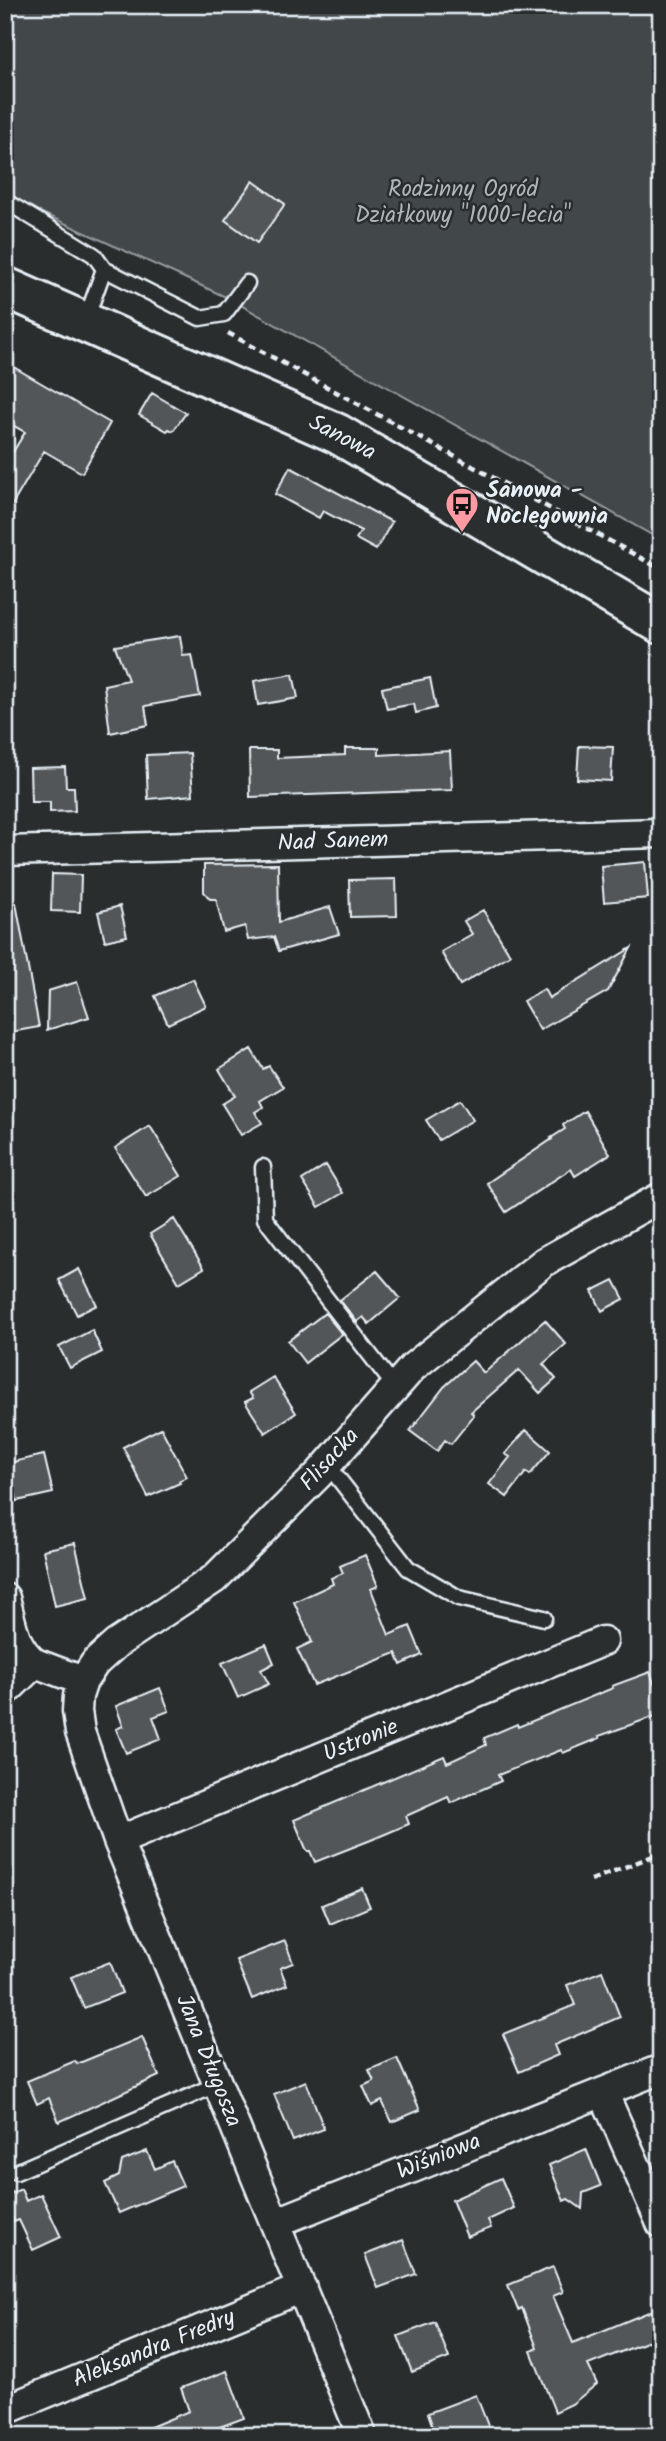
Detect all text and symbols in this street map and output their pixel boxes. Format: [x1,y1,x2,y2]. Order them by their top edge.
park label: Rodzinny Ogród Działkowy "1000-lecia" [355,172,571,234]
street label: Sanowa [302,405,382,471]
place label: Sanowa - Noclegownia [486,473,608,535]
bus stop icon: Sanowa - Noclegownia [443,485,481,534]
street label: Nad Sanem [277,822,389,862]
street label: Flisacka [291,1420,369,1500]
street label: Ustronie [318,1710,404,1772]
street label: Jana Długosza [165,1989,251,2133]
street label: Wiśniowa [392,2124,486,2190]
street label: Aleksandra Fredry [67,2300,241,2398]

